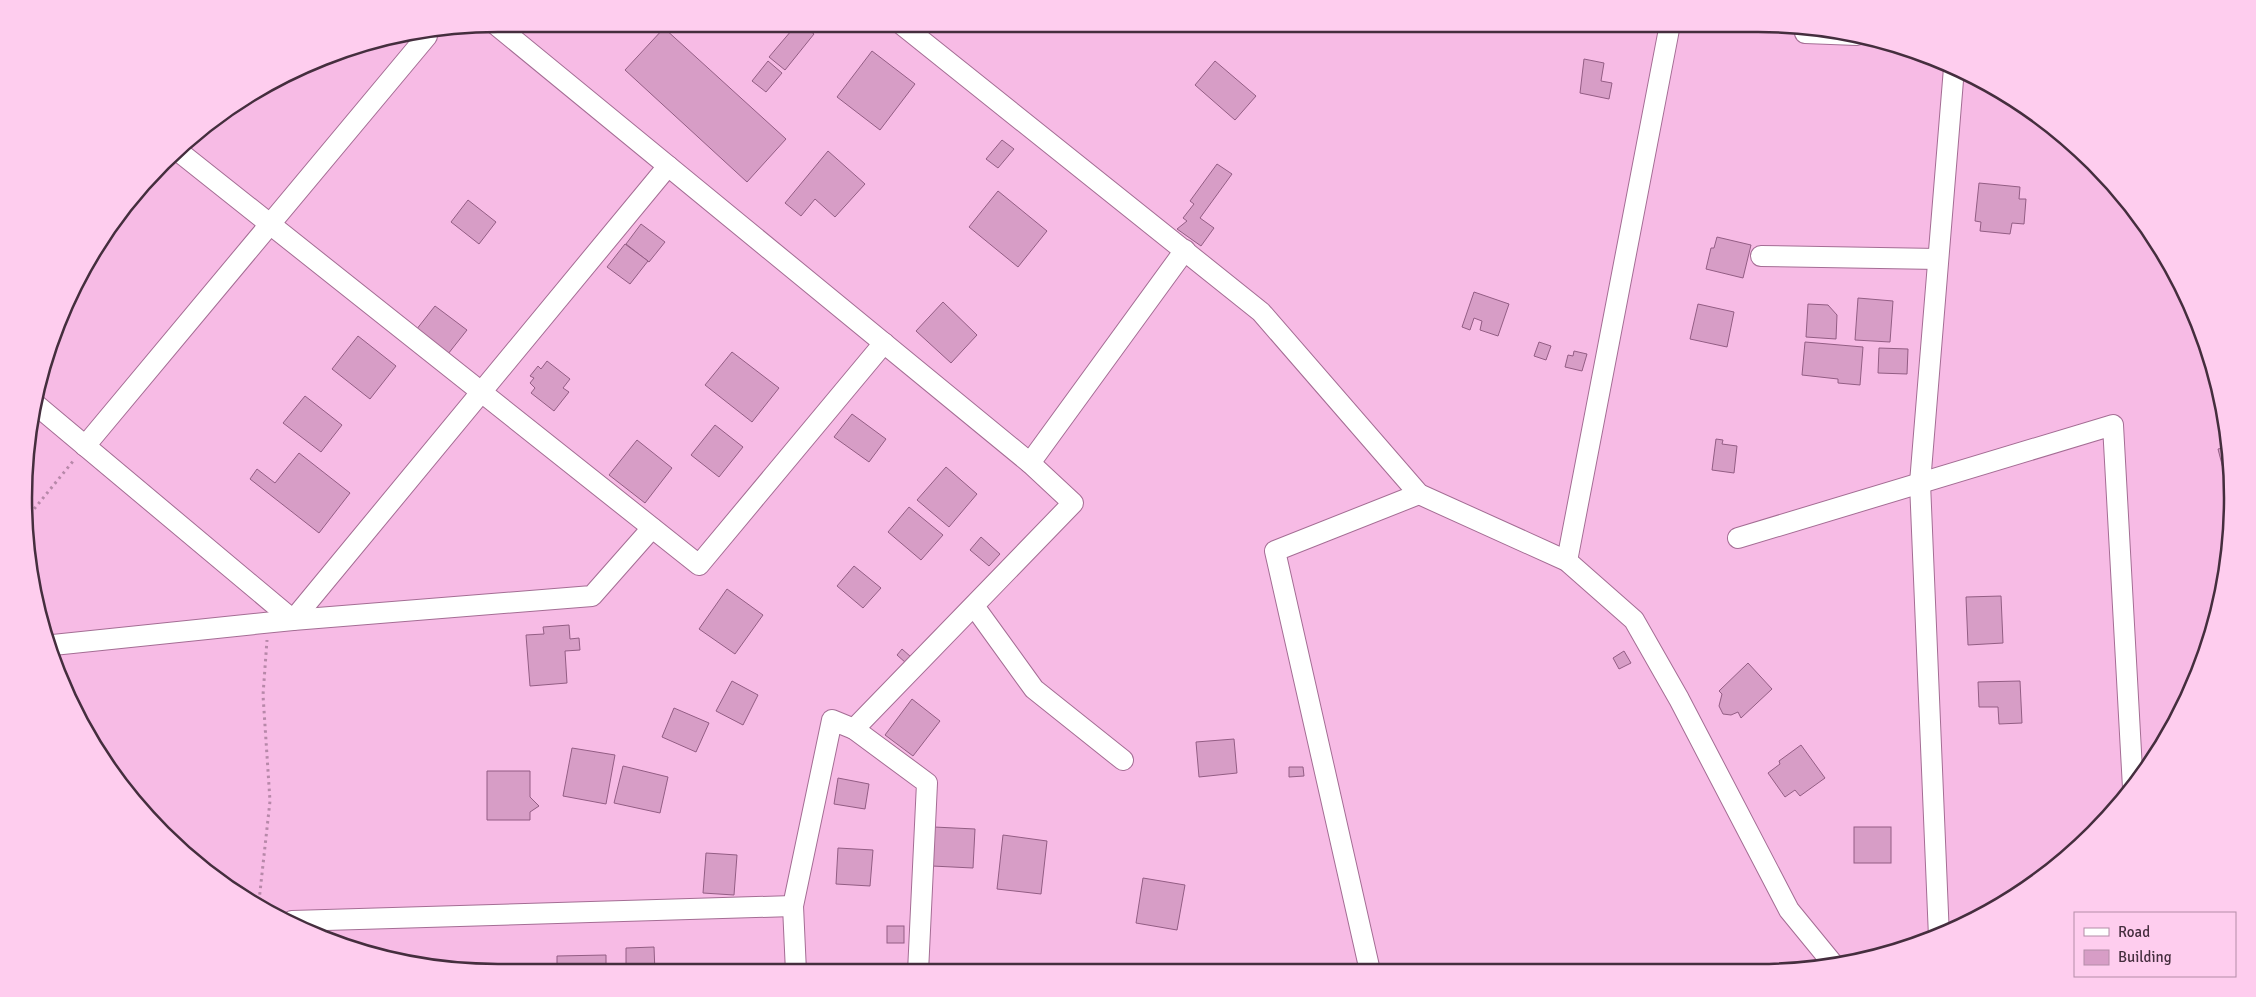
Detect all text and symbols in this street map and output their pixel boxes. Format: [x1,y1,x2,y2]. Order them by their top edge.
legend [2074,912,2236,977]
text: Road [2118,923,2150,941]
text: Building [2118,948,2172,966]

